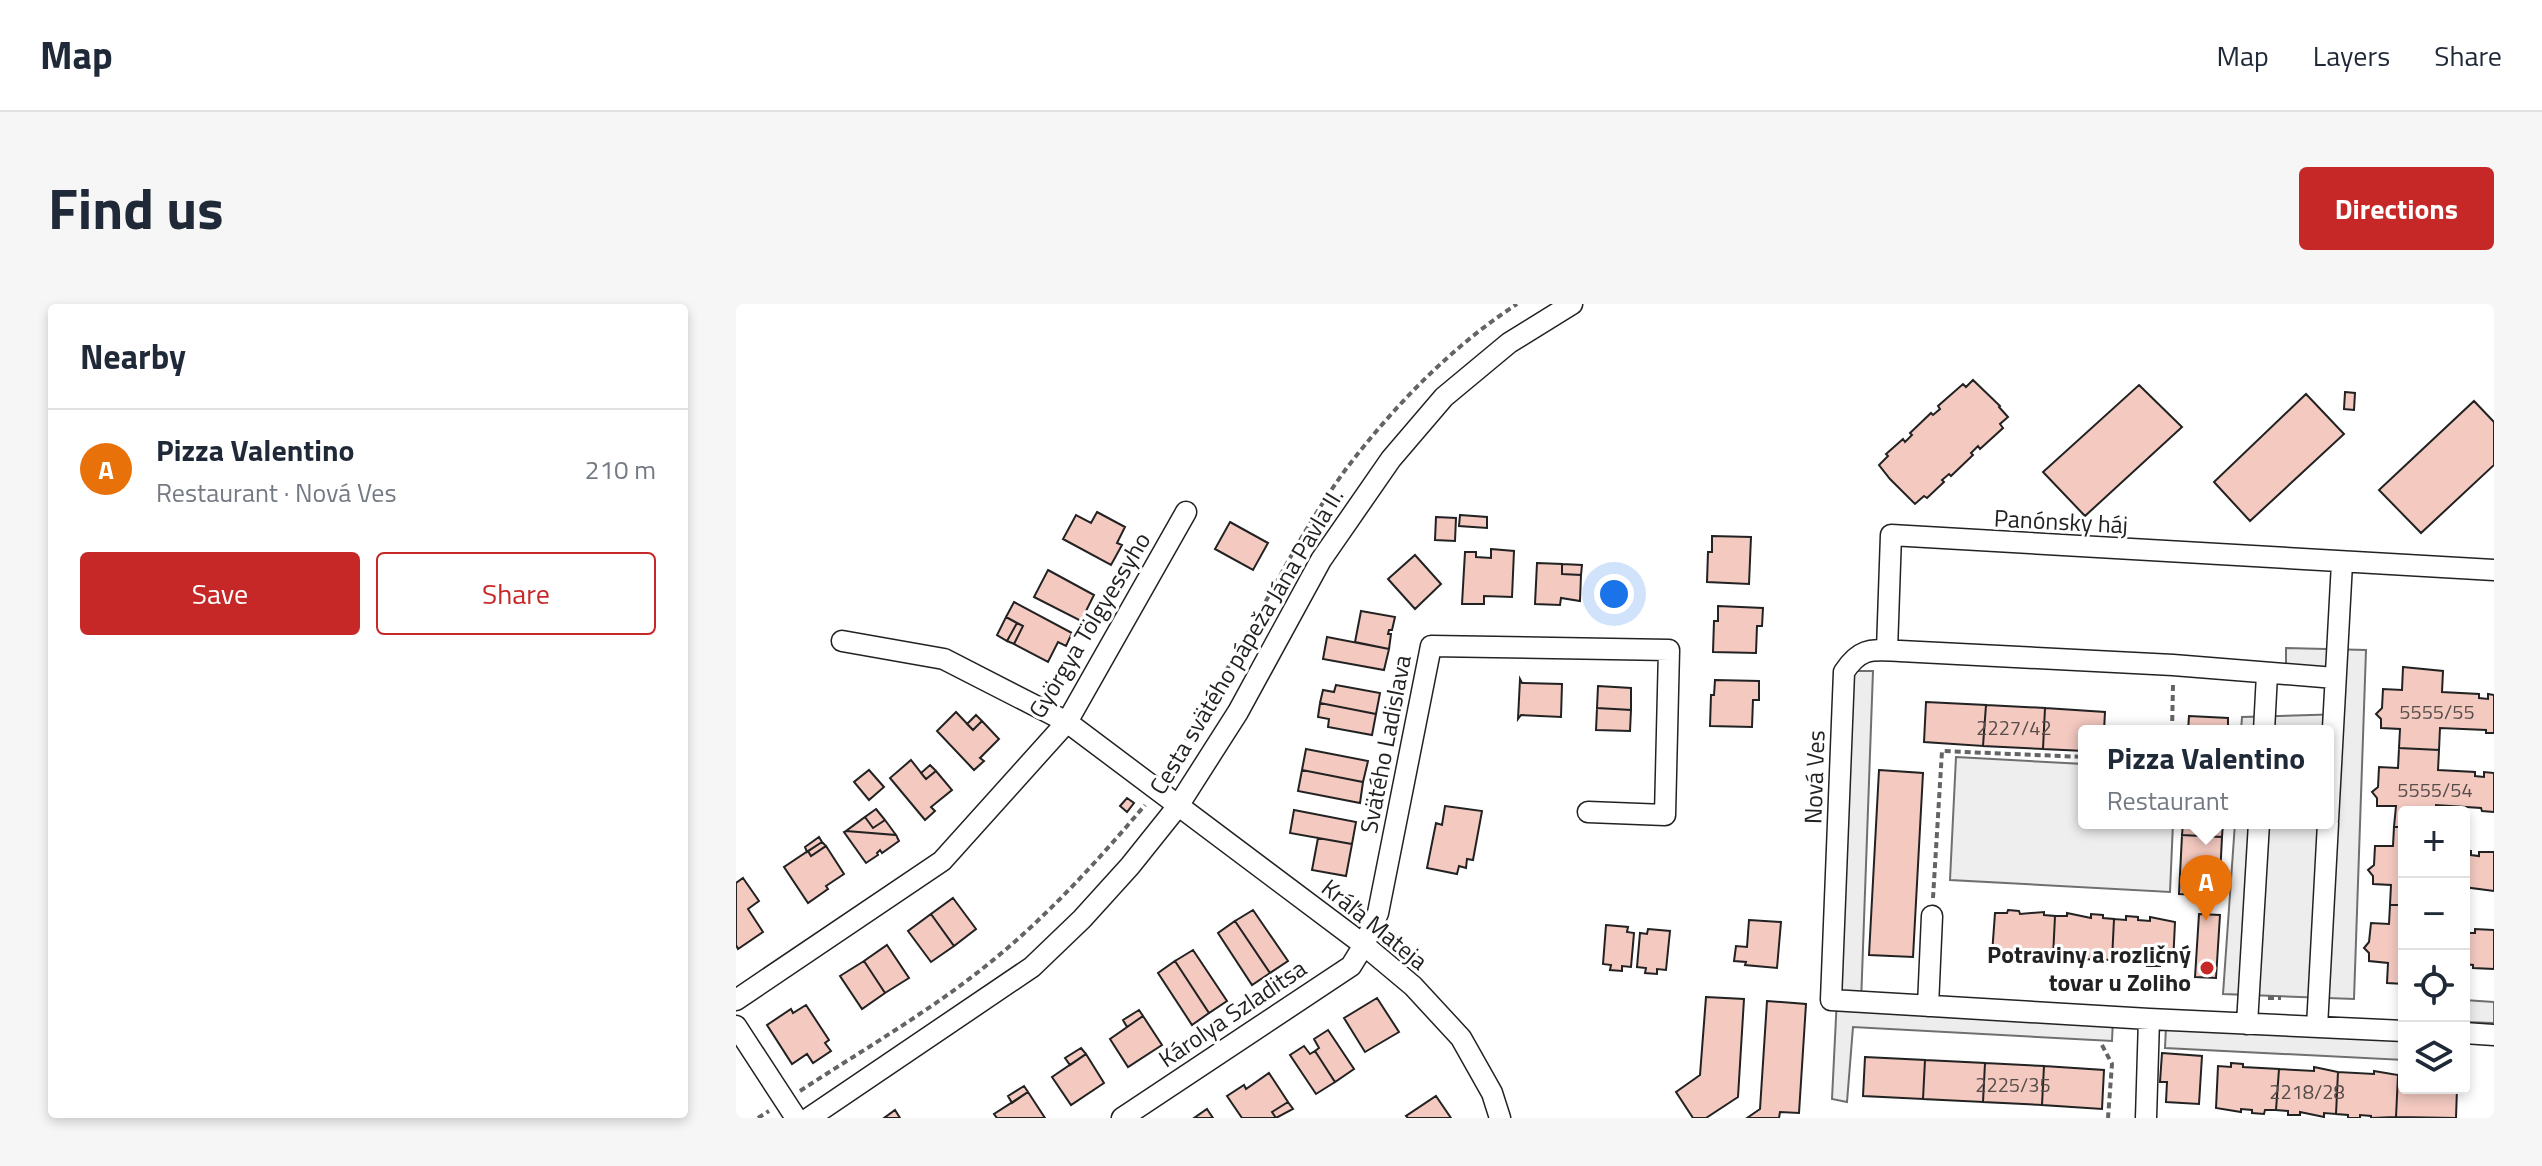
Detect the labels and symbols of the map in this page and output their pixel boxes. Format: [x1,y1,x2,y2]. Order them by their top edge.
street label: Cesta svätého pápeža Jána Pavla II. [1140,481,1352,801]
street label: Panónsky háj [1993,500,2129,542]
street label: Györgya Tölgyessyho [1019,525,1159,725]
your location [1594,574,1634,614]
street label: Svätého Ladislava [1350,652,1420,836]
house number: 5555/55 [2399,696,2475,727]
house number: 2227/42 [1976,712,2052,743]
street label: Nová Ves [1794,730,1834,824]
house number: 5555/54 [2397,774,2473,805]
pin: A [2180,855,2232,921]
street label: Kráľa Mateja [1314,870,1436,978]
place label: Potraviny a rozličný tovar u Zoliho [1987,936,2191,1000]
street label: Károlya Szladitsa [1151,950,1313,1076]
marker: Potraviny a rozličný tovar u Zoliho [2198,959,2216,977]
house number: 2225/35 [1975,1069,2051,1100]
house number: 2218/28 [2269,1076,2345,1107]

